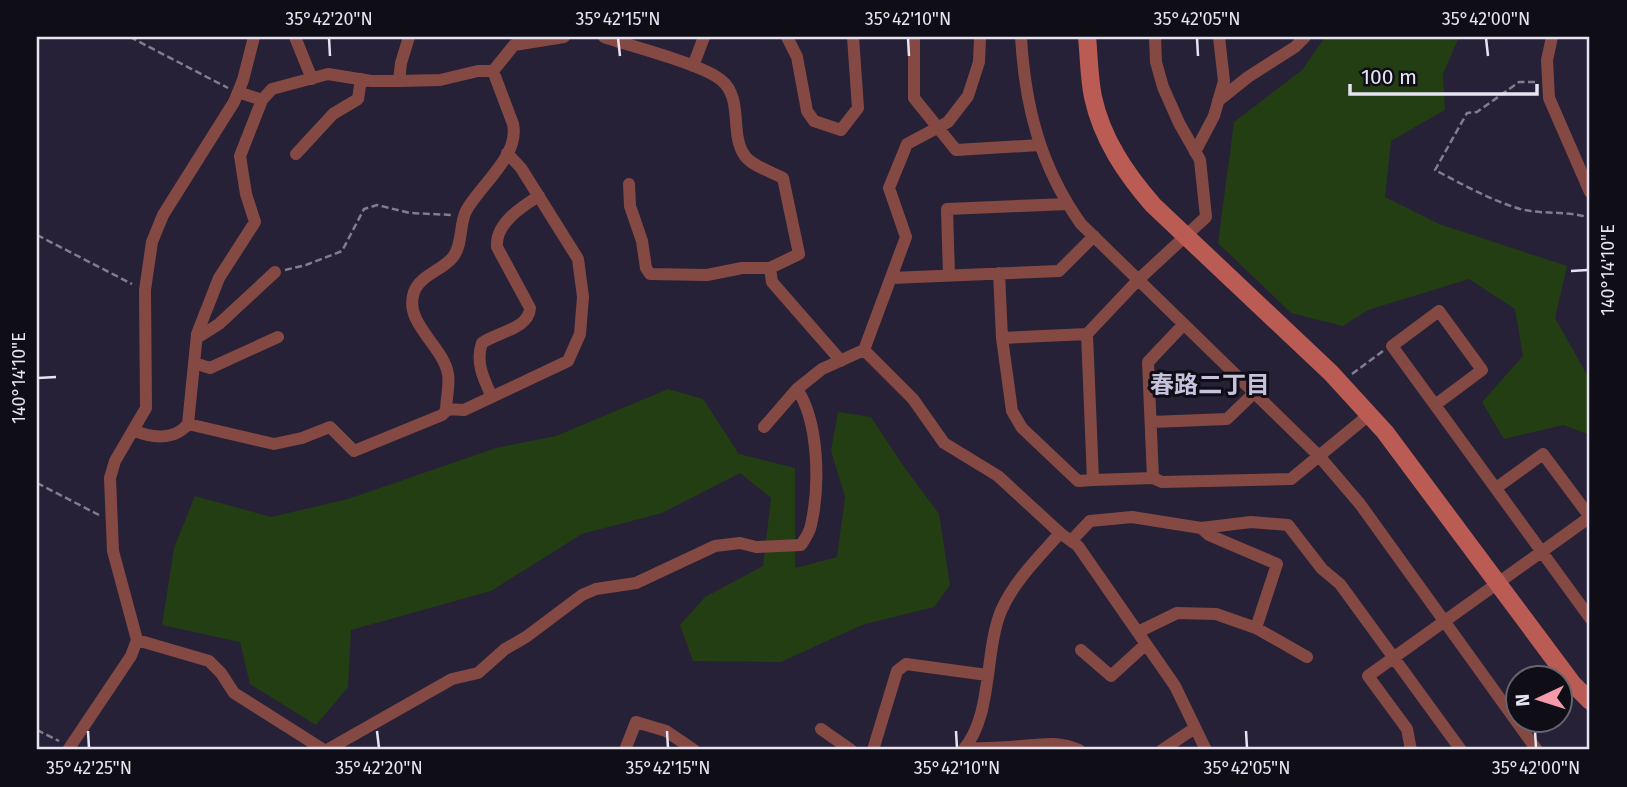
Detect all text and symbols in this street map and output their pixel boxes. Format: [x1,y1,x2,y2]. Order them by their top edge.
text: 35°42'20"N [285,8,373,30]
text: 35°42'15"N [575,8,661,30]
text: 35°42'10"N [865,8,951,30]
text: 35°42'05"N [1153,8,1241,30]
text: 35°42'00"N [1442,8,1530,30]
scale bar [1350,52,1538,96]
text: 100 m [1361,64,1417,90]
text: 140°14'10"E [1597,224,1619,316]
text: 140°14'10"E [8,332,30,424]
district label: 春路二丁目 [1150,371,1270,399]
north arrow [1504,664,1574,734]
text: N [1511,693,1534,707]
text: 35°42'25"N [46,757,132,779]
text: 35°42'20"N [335,757,423,779]
text: 35°42'15"N [625,757,711,779]
text: 35°42'10"N [914,757,1000,779]
text: 35°42'05"N [1203,757,1291,779]
text: 35°42'00"N [1492,757,1580,779]

